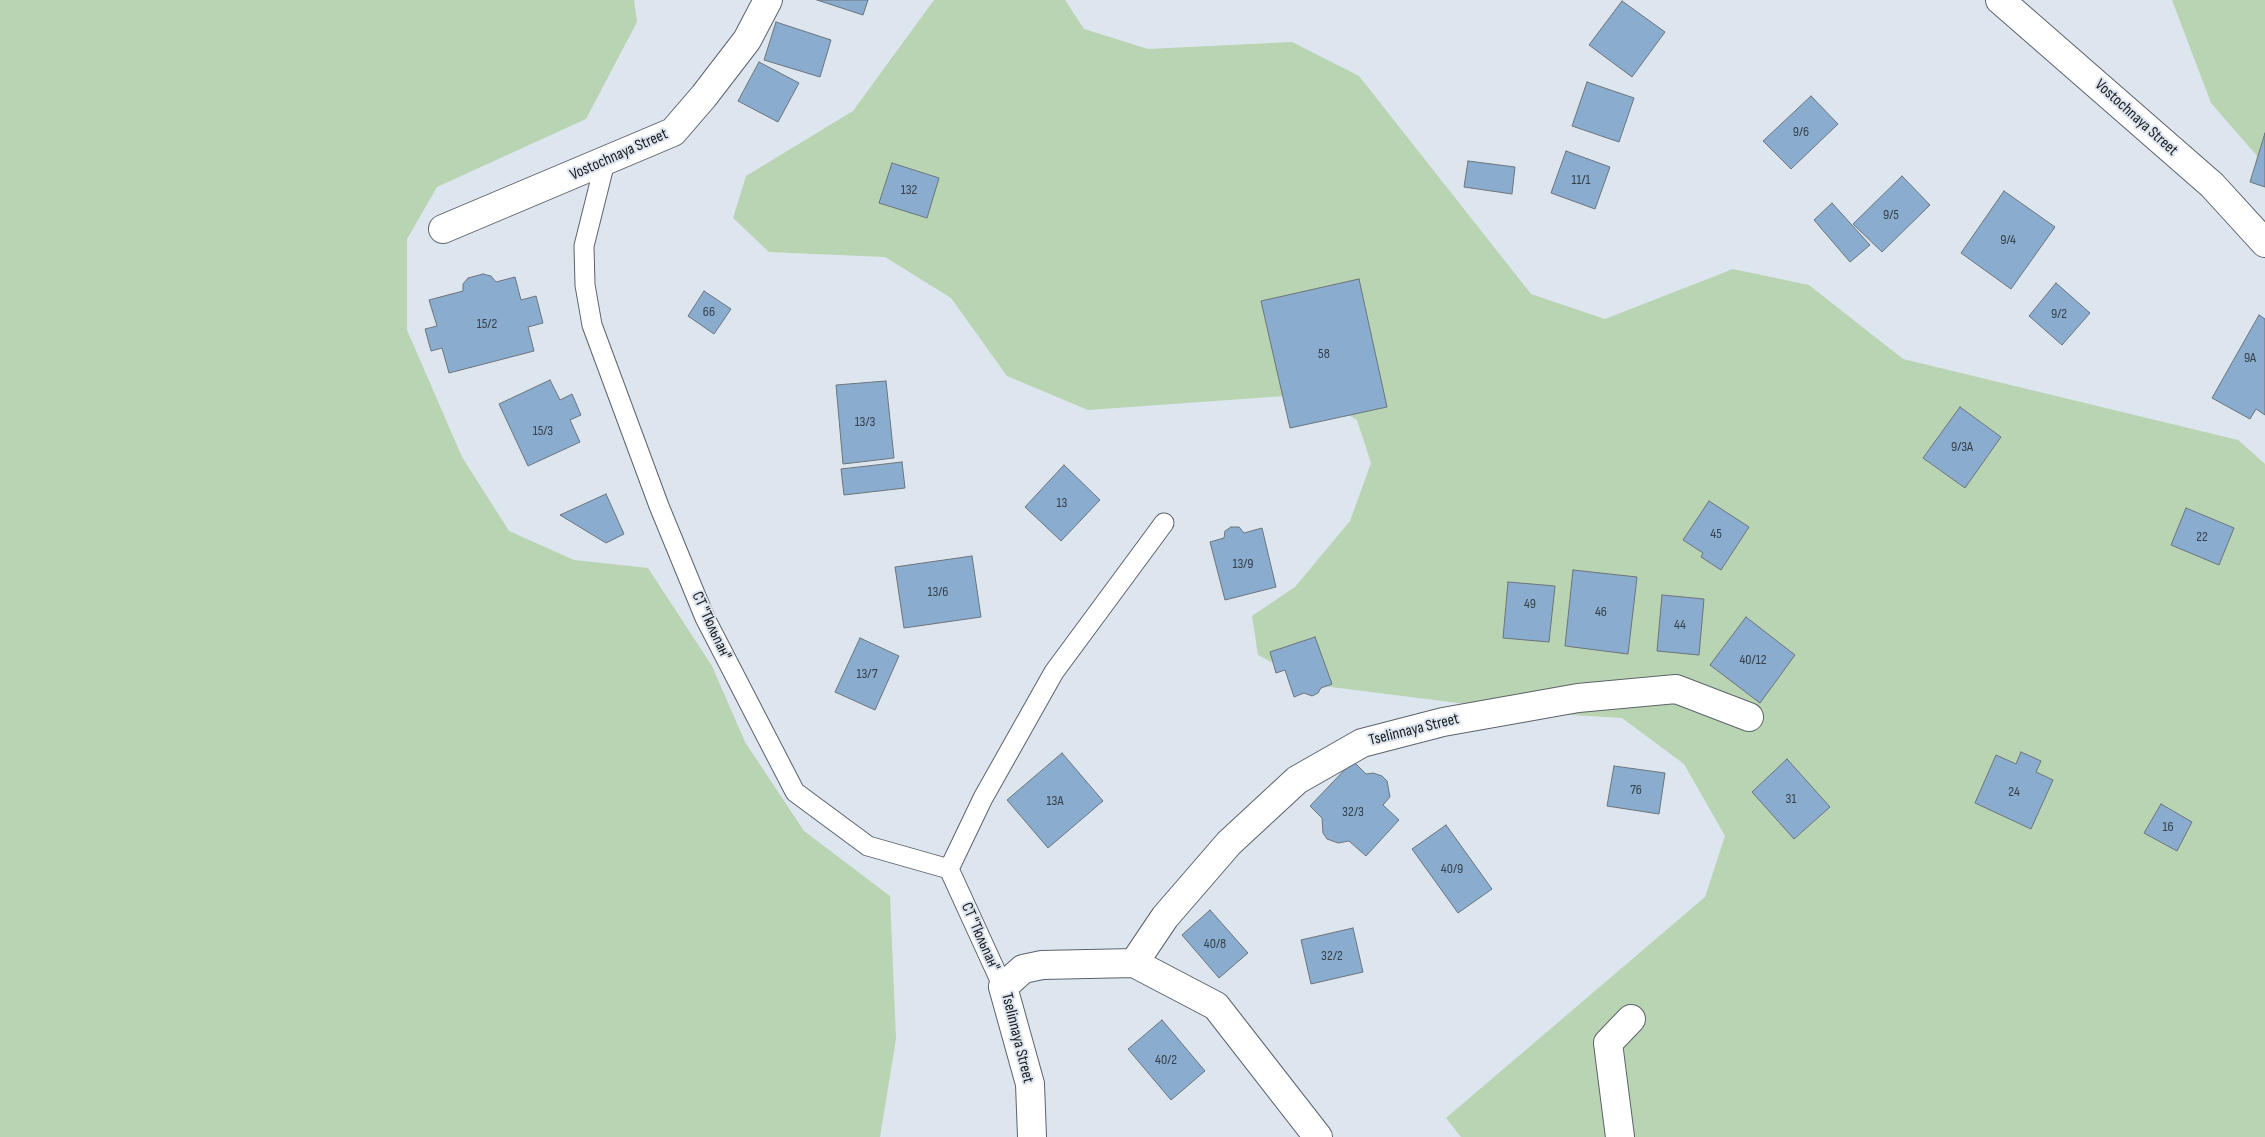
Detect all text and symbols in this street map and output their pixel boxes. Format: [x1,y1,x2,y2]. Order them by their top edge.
street label: Vostochnaya Street [2091,76,2181,160]
house number: 9/6 [1793,124,1809,140]
street label: Vostochnaya Street [567,125,671,185]
house number: 11/1 [1571,172,1591,188]
house number: 132 [901,182,917,198]
house number: 9/5 [1883,207,1899,223]
house number: 9/4 [2000,232,2016,248]
house number: 66 [703,304,715,320]
house number: 9/2 [2051,306,2067,322]
house number: 15/2 [477,316,497,332]
house number: 58 [1318,346,1330,362]
house number: 9А [2244,350,2256,366]
house number: 13/3 [855,414,875,430]
house number: 15/3 [533,423,553,439]
house number: 9/3А [1951,439,1973,455]
house number: 13 [1057,495,1067,511]
house number: 45 [1710,526,1722,542]
house number: 22 [2196,529,2208,545]
house number: 13/9 [1232,556,1254,572]
house number: 13/6 [928,584,948,600]
street label: СТ "Тюльпан" [687,589,735,663]
house number: 49 [1524,596,1536,612]
house number: 46 [1595,604,1607,620]
house number: 44 [1674,617,1686,633]
house number: 40/12 [1740,652,1766,668]
house number: 13/7 [856,666,878,682]
street label: Tselinnaya Street [1367,710,1461,750]
house number: 76 [1630,782,1642,798]
house number: 24 [2008,784,2020,800]
house number: 31 [1786,791,1796,807]
house number: 13А [1047,793,1063,809]
house number: 32/3 [1342,804,1364,820]
house number: 16 [2162,819,2174,835]
house number: 40/9 [1441,861,1463,877]
street label: СТ "Тюльпан" [956,900,1004,974]
house number: 40/8 [1204,936,1226,952]
house number: 32/2 [1321,948,1343,964]
street label: Tselinnaya Street [997,991,1037,1085]
house number: 40/2 [1155,1052,1177,1068]

